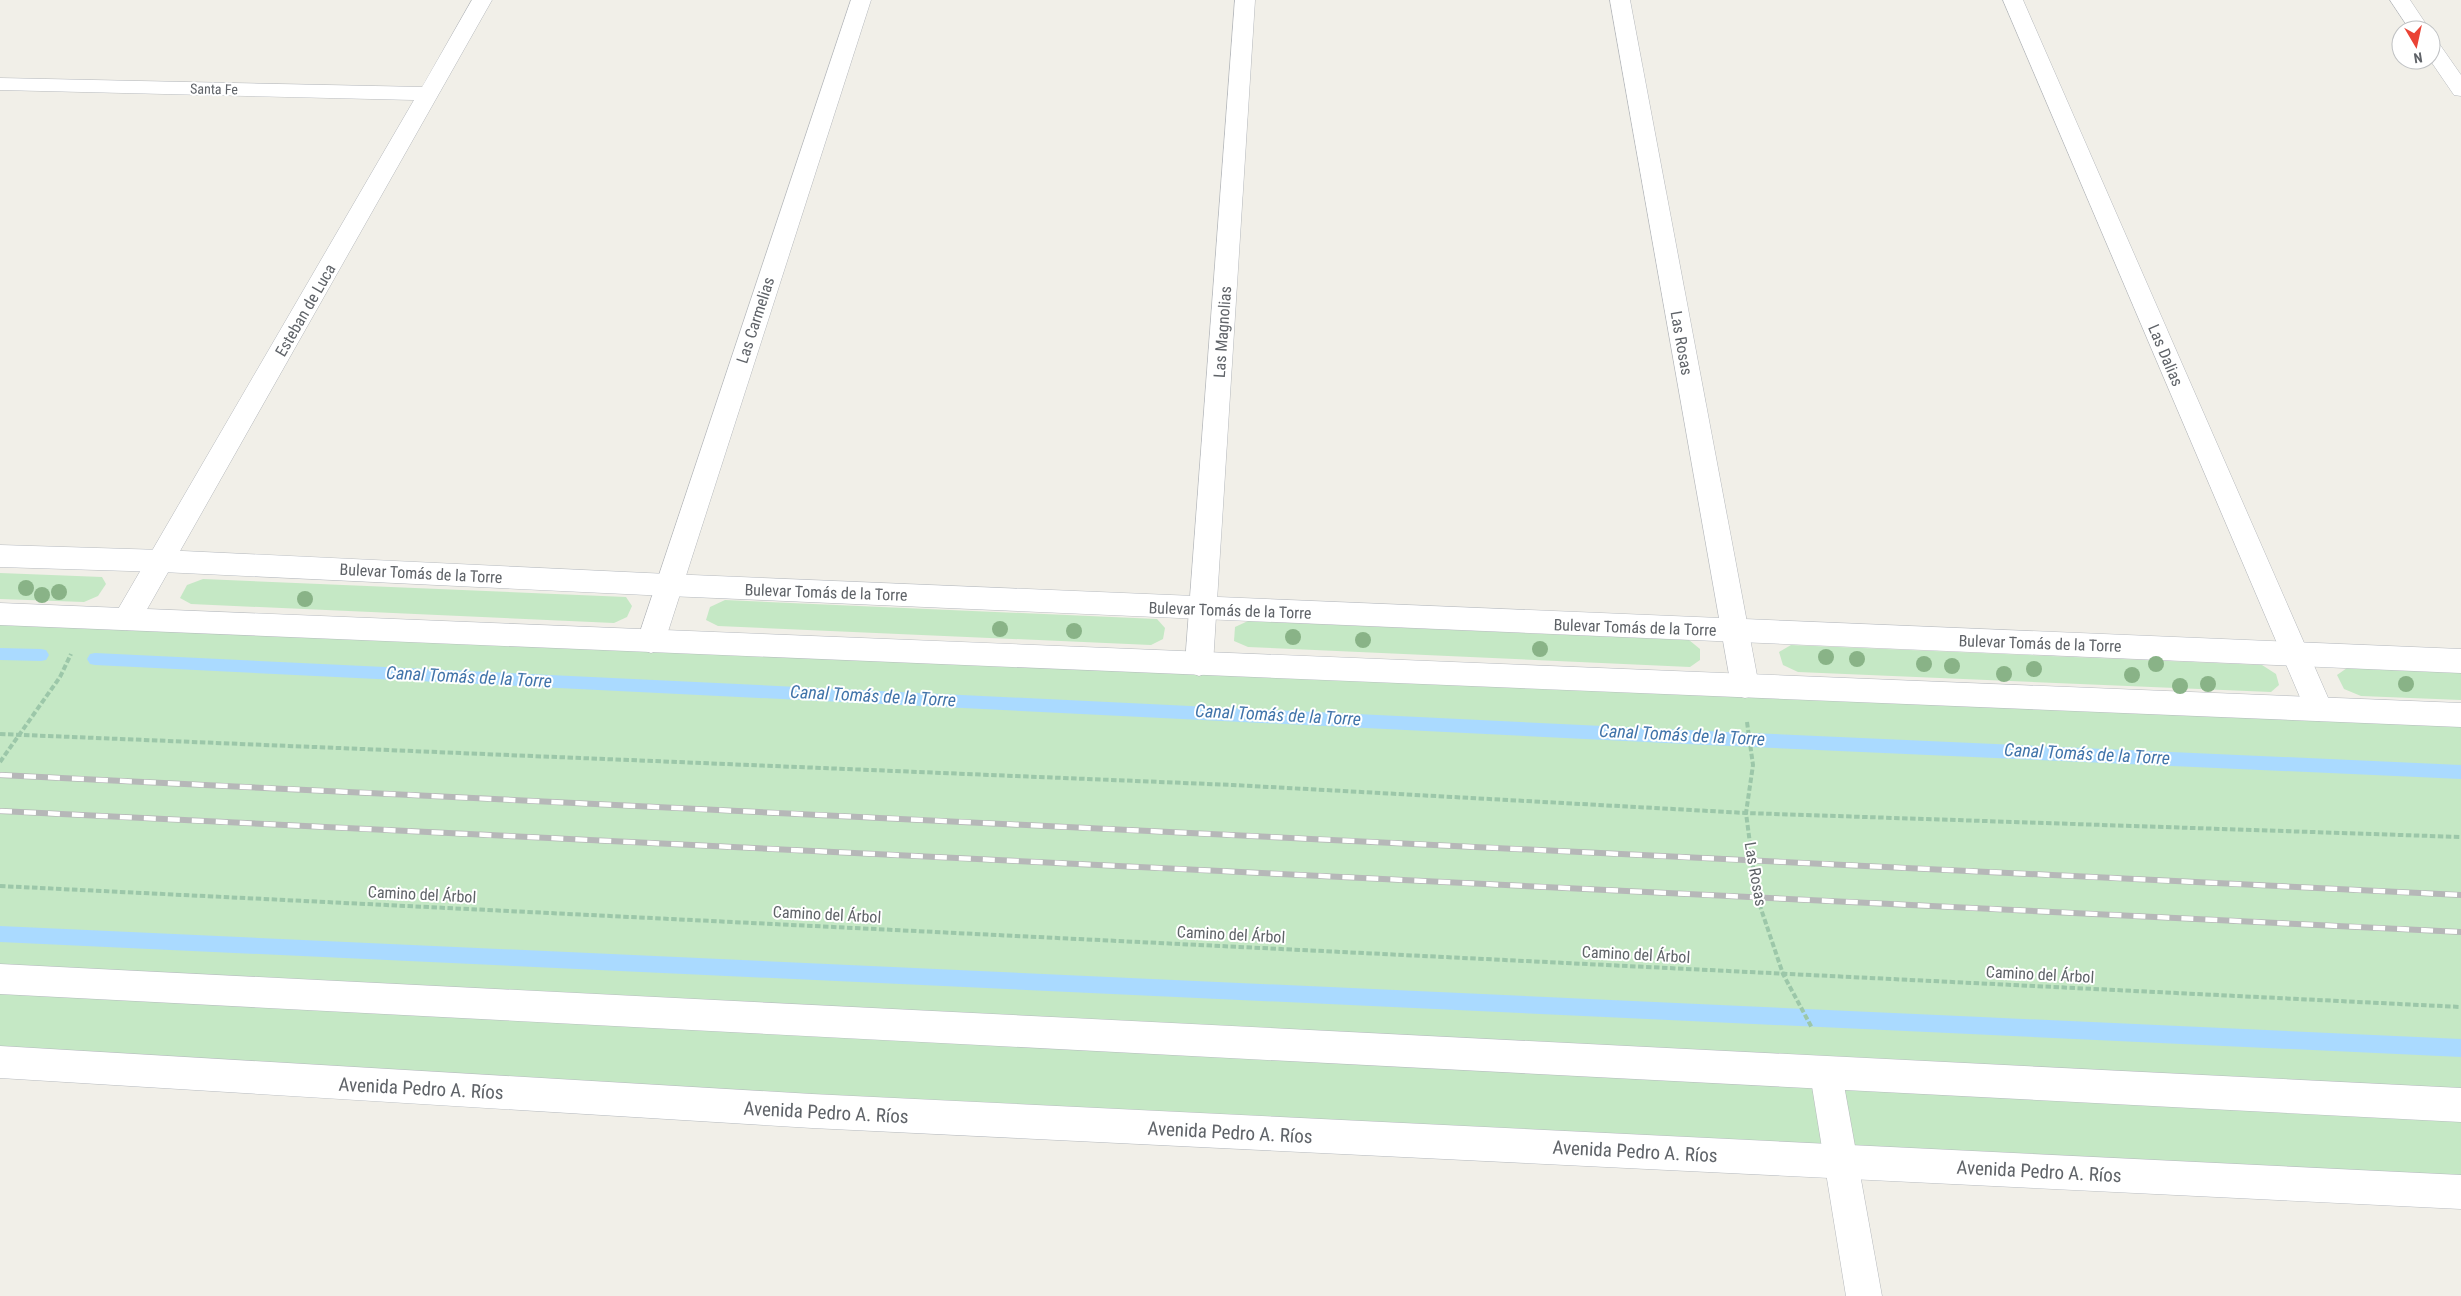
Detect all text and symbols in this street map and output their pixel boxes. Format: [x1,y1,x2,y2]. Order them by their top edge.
north arrow [2391,20,2441,70]
text: N [2413,49,2424,66]
street label: Santa Fe [190,81,239,97]
street label: Esteban de Luca [271,261,340,360]
street label: Las Carmelias [733,275,778,366]
street label: Las Magnolias [1210,285,1235,379]
street label: Las Rosas [1667,309,1697,377]
street label: Las Dalias [2144,321,2187,389]
street label: Bulevar Tomás de la Torre [339,560,503,587]
street label: Bulevar Tomás de la Torre [744,580,908,605]
street label: Bulevar Tomás de la Torre [1148,598,1312,623]
street label: Bulevar Tomás de la Torre [1553,615,1717,640]
street label: Bulevar Tomás de la Torre [1958,631,2122,656]
water label: Canal Tomás de la Torre [386,662,553,691]
water label: Canal Tomás de la Torre [790,681,957,710]
water label: Canal Tomás de la Torre [1195,700,1362,729]
water label: Canal Tomás de la Torre [1599,720,1766,749]
water label: Canal Tomás de la Torre [2004,739,2171,768]
street label: Las Rosas [1741,840,1771,908]
street label: Camino del Árbol [367,882,477,907]
street label: Camino del Árbol [772,902,882,927]
street label: Camino del Árbol [1176,922,1286,947]
street label: Camino del Árbol [1581,942,1691,967]
street label: Camino del Árbol [1985,962,2095,987]
street label: Avenida Pedro A. Ríos [338,1073,504,1104]
street label: Avenida Pedro A. Ríos [743,1097,909,1128]
street label: Avenida Pedro A. Ríos [1147,1117,1313,1148]
street label: Avenida Pedro A. Ríos [1552,1136,1718,1167]
street label: Avenida Pedro A. Ríos [1956,1156,2122,1187]

